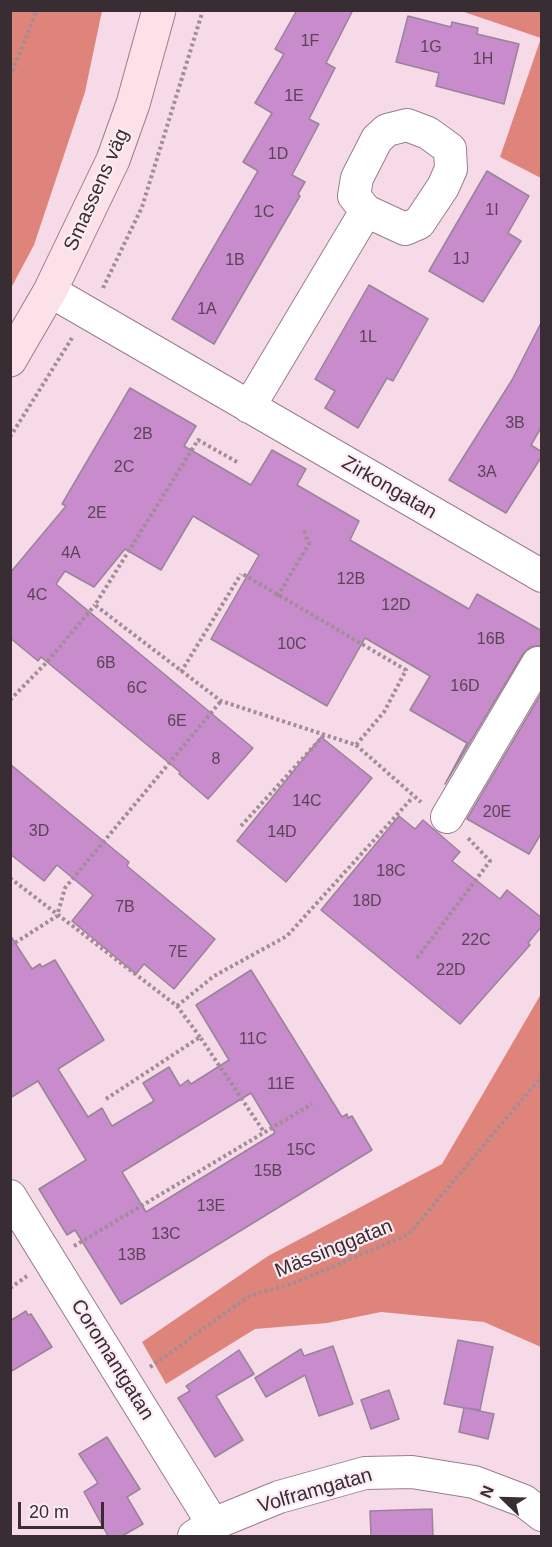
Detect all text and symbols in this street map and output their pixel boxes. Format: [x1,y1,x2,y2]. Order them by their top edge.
house number: 1F [301,32,319,52]
house number: 1G [420,38,442,58]
house number: 1H [473,50,493,70]
house number: 1E [284,87,304,107]
street label: Smassens väg [59,125,135,255]
house number: 1D [268,145,288,165]
house number: 1I [485,201,499,221]
house number: 1C [254,203,274,223]
house number: 1J [453,250,469,270]
house number: 1B [225,251,245,271]
house number: 1A [197,300,217,320]
house number: 1L [359,328,377,348]
house number: 3B [505,414,525,434]
house number: 2B [133,425,153,445]
street label: Zirkongatan [337,451,441,525]
house number: 2C [114,458,134,478]
house number: 3A [477,463,497,483]
house number: 2E [87,504,107,524]
house number: 4A [61,544,81,564]
house number: 12B [337,570,365,590]
house number: 4C [27,586,47,606]
house number: 12D [381,596,411,616]
house number: 16B [477,630,505,650]
house number: 10C [277,635,307,655]
house number: 6B [96,654,116,674]
house number: 16D [450,677,480,697]
house number: 6C [127,679,147,699]
house number: 6E [167,712,187,732]
house number: 8 [212,750,220,770]
house number: 14C [292,792,322,812]
house number: 20E [483,803,511,823]
house number: 3D [29,822,49,842]
house number: 14D [267,823,297,843]
house number: 18C [376,862,406,882]
house number: 18D [352,892,382,912]
house number: 7B [115,898,135,918]
house number: 22C [461,931,491,951]
house number: 7E [168,943,188,963]
house number: 22D [436,961,466,981]
house number: 11C [239,1030,267,1050]
house number: 11E [267,1075,295,1095]
house number: 15C [286,1141,316,1161]
house number: 15B [254,1162,282,1182]
house number: 13E [197,1197,225,1217]
street label: Mässinggatan [272,1215,396,1283]
house number: 13C [151,1225,181,1245]
house number: 13B [118,1246,146,1266]
street label: Coromantgatan [65,1295,159,1425]
street label: Volframgatan [255,1463,375,1519]
north arrow [474,1469,534,1529]
text: N [477,1483,497,1500]
scale bar [21,1490,106,1528]
text: 20 m [29,1502,69,1522]

